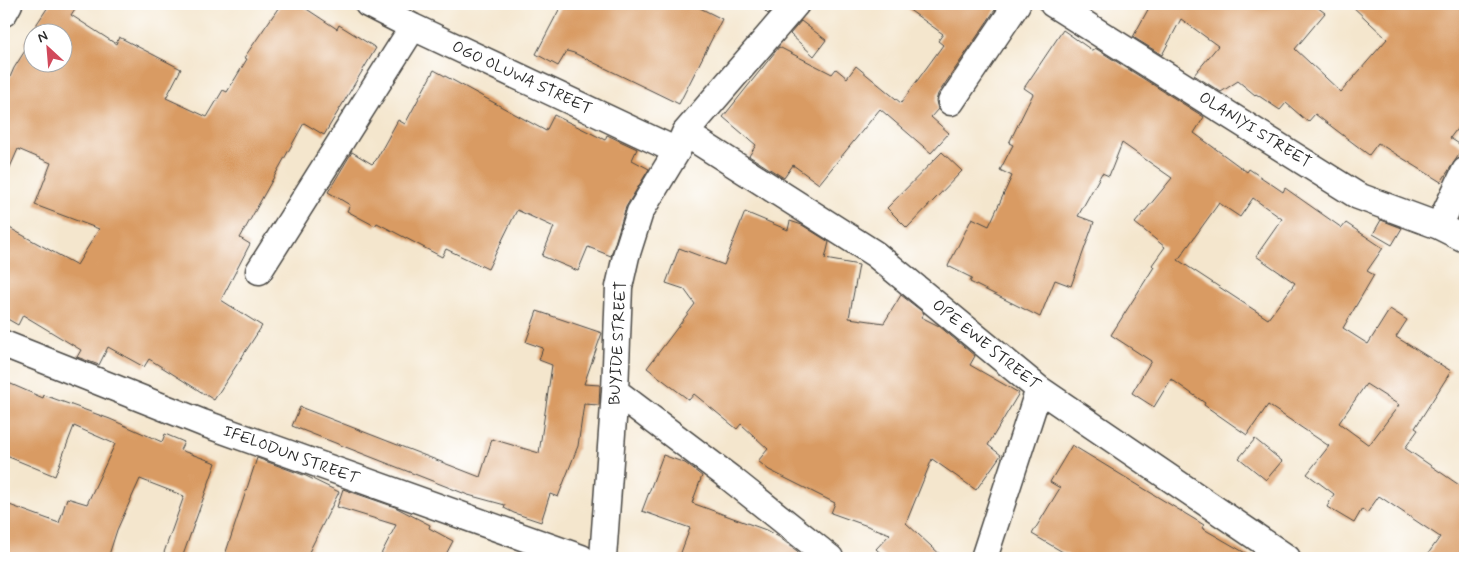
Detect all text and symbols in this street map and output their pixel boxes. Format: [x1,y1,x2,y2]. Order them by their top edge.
north arrow [22,22,72,72]
text: N [35,27,51,47]
street label: OGO OLUWA STREET [448,36,596,120]
street label: OLANIYI STREET [1195,87,1315,173]
street label: BUYIDE STREET [604,280,632,406]
street label: OPE EWE STREET [928,295,1045,396]
street label: IFELODUN STREET [220,421,363,490]

